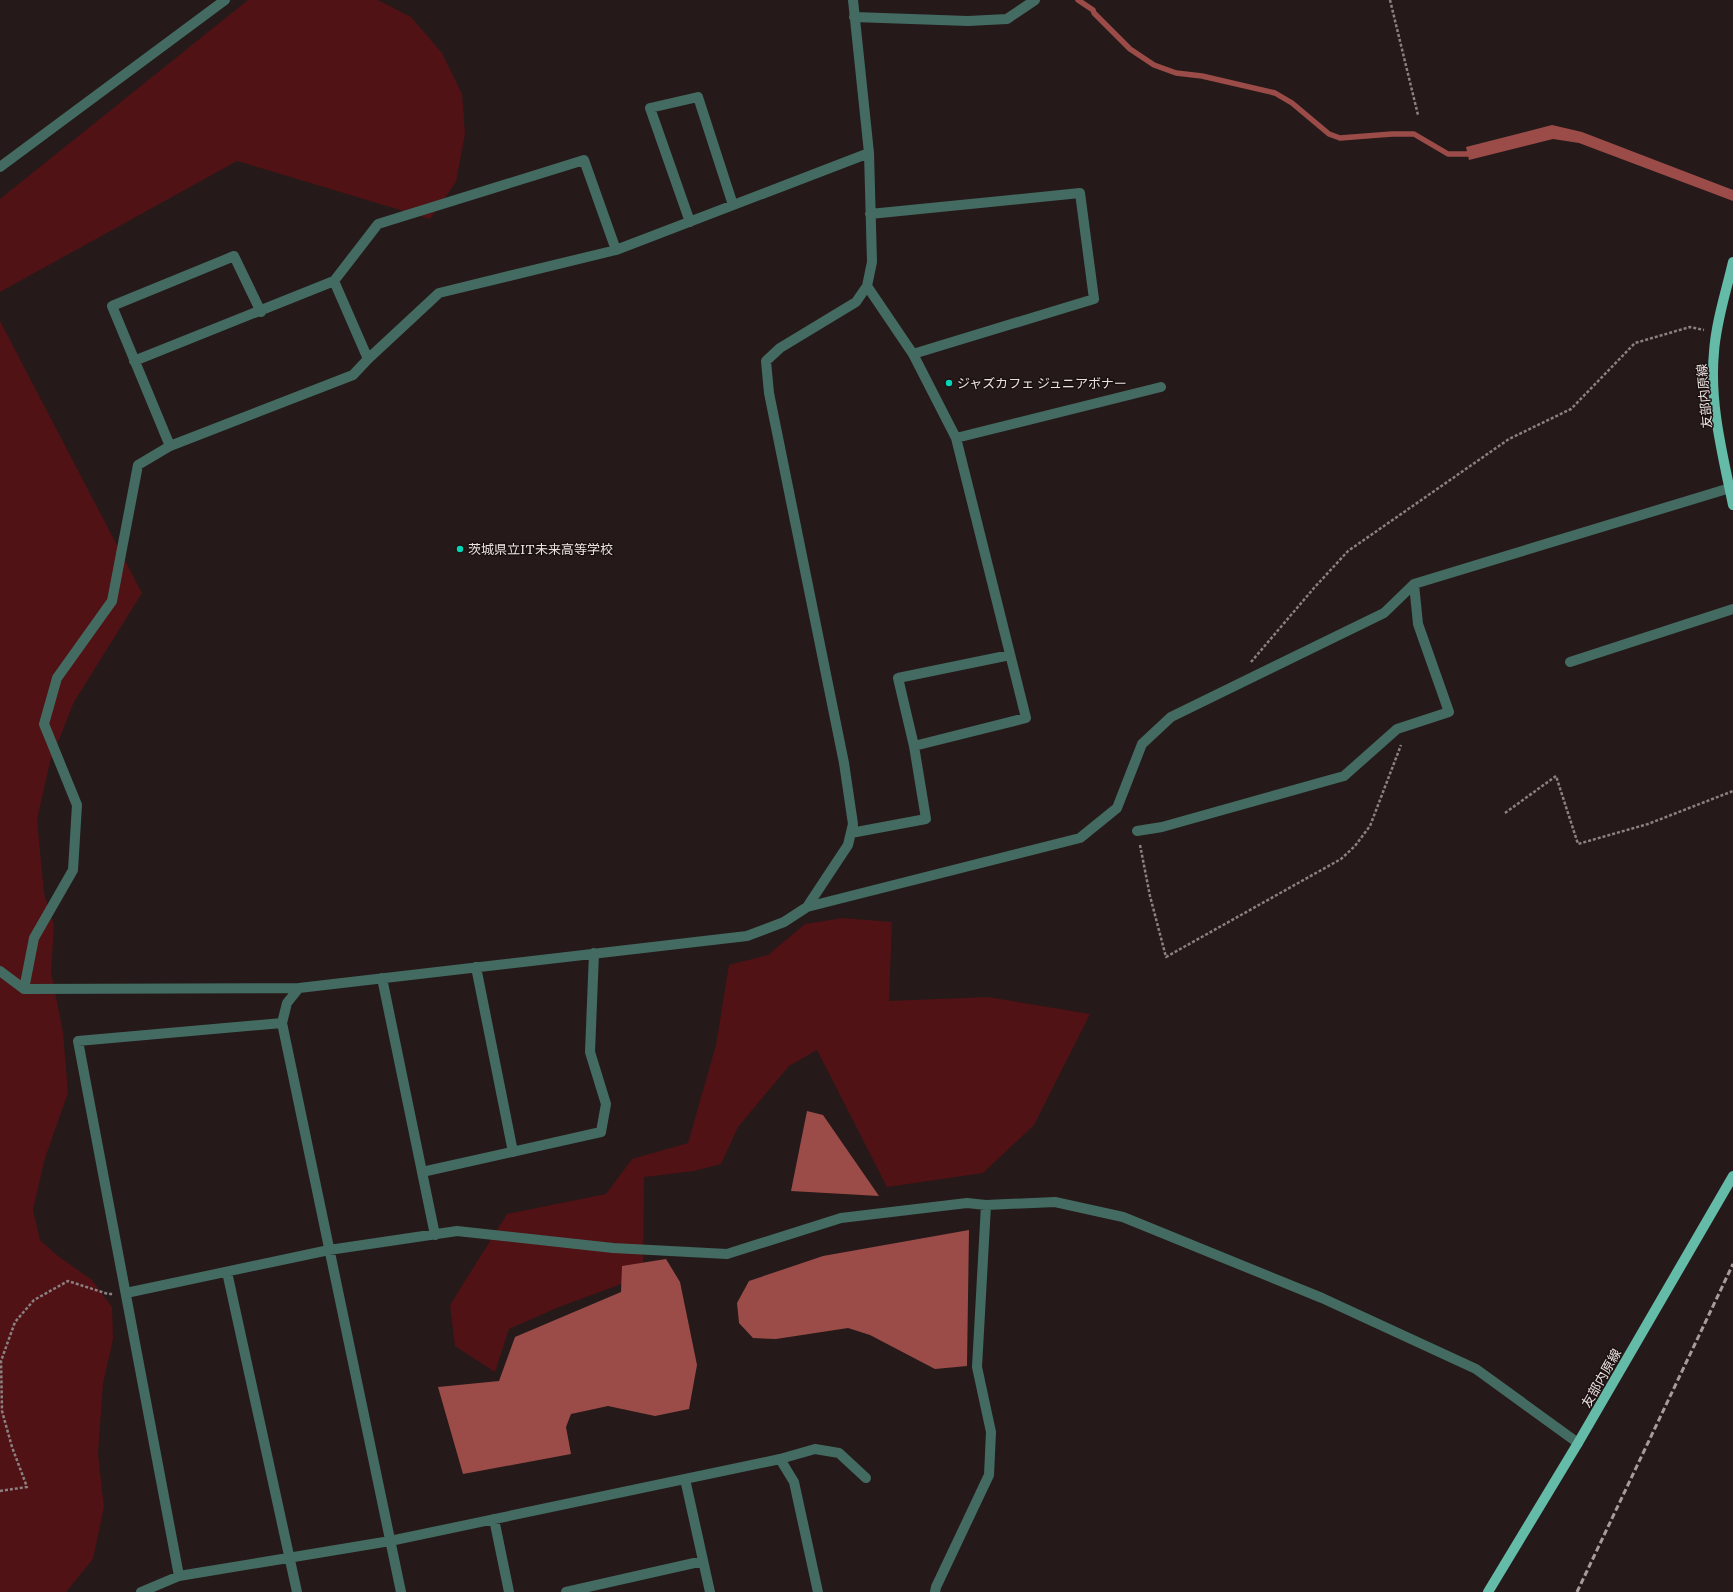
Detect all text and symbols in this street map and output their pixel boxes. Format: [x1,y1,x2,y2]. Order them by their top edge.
street label: 友部内原線 [1691,363,1716,429]
place label: ジャズカフェ ジュニアボナー [957,373,1127,392]
marker: ジャズカフェ ジュニアボナー [944,378,954,388]
place label: 茨城県立IT未来高等学校 [468,539,613,558]
marker: 茨城県立IT未来高等学校 [455,544,465,554]
street label: 友部内原線 [1576,1345,1625,1411]

